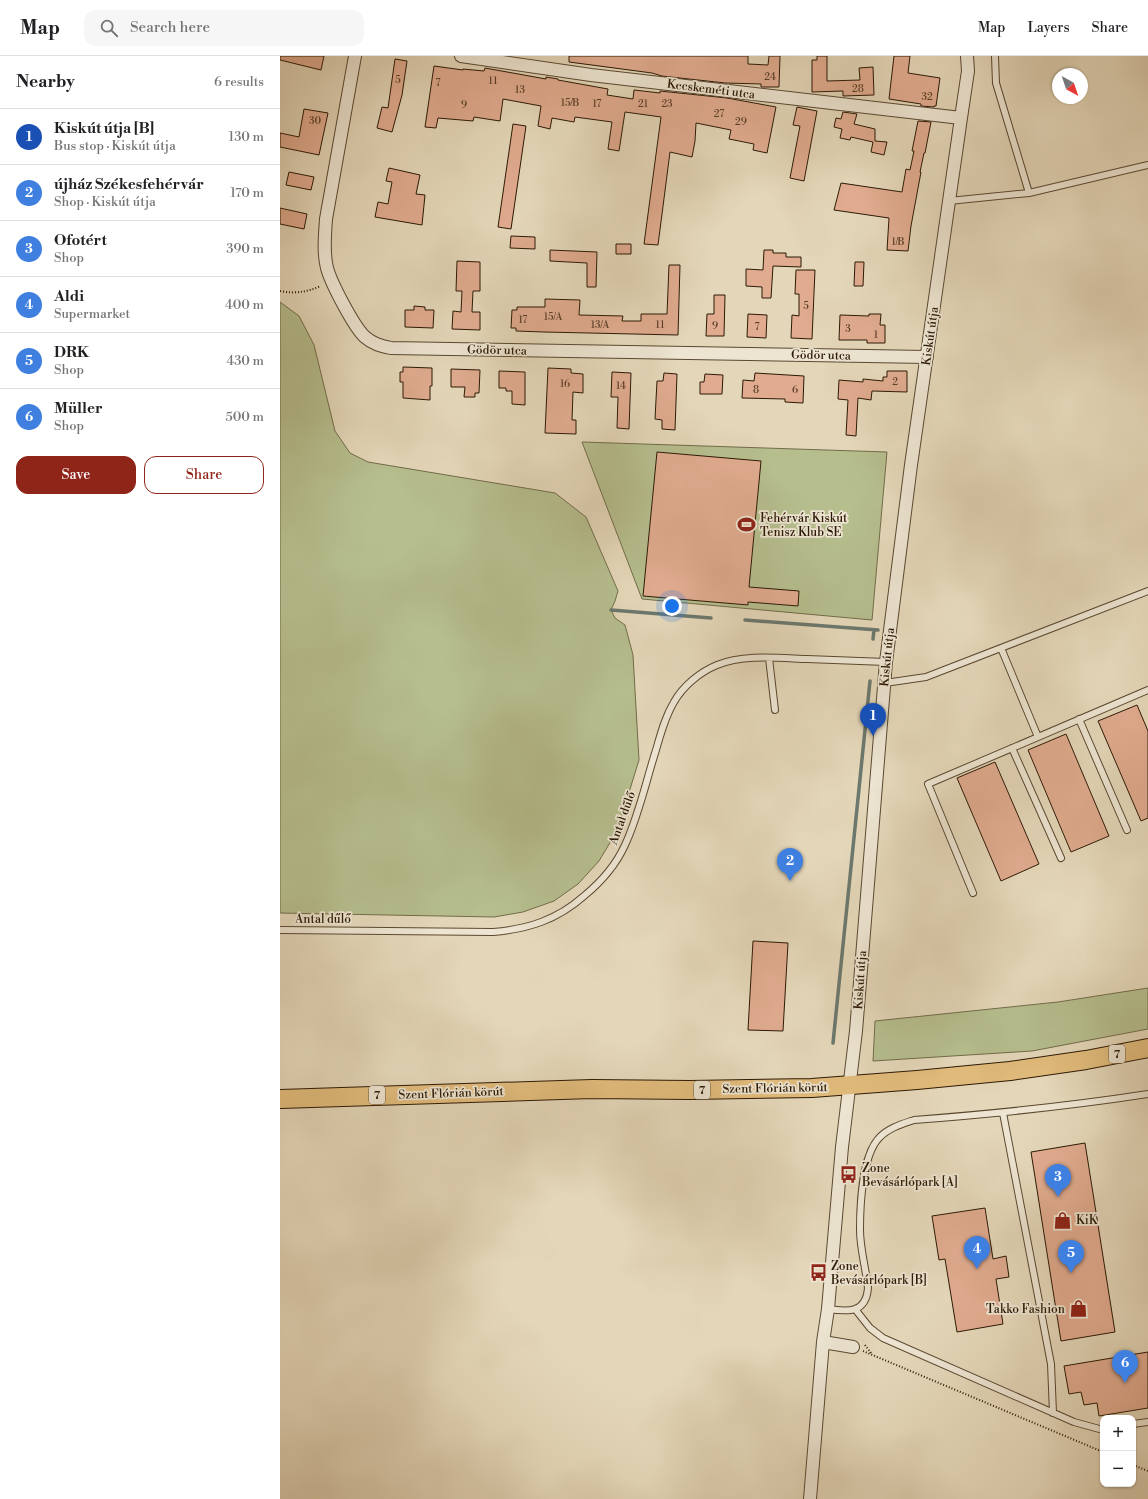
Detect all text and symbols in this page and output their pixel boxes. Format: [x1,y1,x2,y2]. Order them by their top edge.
search box [84,10,364,46]
text: Map [20,16,60,40]
icon: search [98,17,120,39]
text: Search here [130,18,210,37]
text: Map [978,19,1005,37]
text: Layers [1027,19,1070,37]
text: Share [1092,19,1128,37]
north arrow [1052,68,1088,104]
text: Nearby [16,71,75,93]
house number: 24 [764,71,776,83]
text: 6 results [214,74,264,90]
house number: 5 [395,74,401,86]
house number: 11 [489,75,498,87]
house number: 7 [435,77,441,89]
street label: Kecskeméti utca [666,77,757,102]
house number: 28 [852,83,864,95]
house number: 13 [515,84,525,96]
house number: 32 [921,91,933,103]
house number: 15/B [561,97,579,109]
house number: 17 [593,98,601,110]
house number: 21 [638,98,649,110]
house number: 23 [661,98,673,110]
house number: 9 [461,99,467,111]
house number: 27 [714,108,724,120]
house number: 30 [309,115,321,127]
house number: 29 [735,116,747,128]
text: Kiskút útja [B] [54,119,154,138]
text: 1 [26,129,32,145]
text: 130 m [229,129,264,145]
text: Bus stop · Kiskút útja [54,138,176,154]
text: újház Székesfehérvár [54,175,204,194]
text: 2 [25,185,33,201]
text: 170 m [230,185,264,201]
text: Shop · Kiskút útja [54,194,156,210]
text: Ofotért [54,231,107,250]
house number: 1/B [891,236,905,248]
text: 3 [25,241,33,257]
text: 390 m [226,241,264,257]
text: Shop [54,250,84,266]
text: Aldi [54,287,84,306]
text: 4 [25,297,33,313]
text: 400 m [225,297,264,313]
house number: 5 [803,300,809,312]
street label: Kiskút útja [919,305,942,366]
text: Supermarket [54,306,130,322]
house number: 15/A [544,311,563,323]
house number: 17 [519,314,527,326]
house number: 13/A [591,319,610,331]
house number: 11 [656,319,665,331]
house number: 9 [712,320,718,332]
house number: 7 [754,321,760,333]
house number: 3 [845,323,851,335]
house number: 1 [874,329,879,341]
street label: Gödör utca [467,342,528,359]
text: DRK [54,343,89,362]
street label: Gödör utca [791,347,852,364]
text: 5 [25,353,33,369]
text: 430 m [226,353,264,369]
text: Shop [54,362,84,378]
house number: 2 [892,376,898,388]
house number: 16 [560,378,570,390]
house number: 14 [616,380,626,392]
house number: 8 [753,384,759,396]
house number: 6 [792,384,798,396]
text: Müller [54,399,103,418]
text: 6 [25,409,33,425]
text: 500 m [226,409,264,425]
text: Shop [54,418,84,434]
button: Save [16,456,136,494]
button: Share [144,456,264,494]
place label: Fehérvár Kiskút Tenisz Klub SE [760,511,848,540]
sports icon: Fehérvár Kiskút Tenisz Klub SE [737,515,757,535]
your location [662,596,682,616]
street label: Kiskút útja [877,626,898,687]
pin: 1 [860,703,886,736]
street label: Antal dűlő [606,789,639,848]
pin: 2 [777,848,803,881]
street label: Antal dűlő [294,912,351,927]
street label: Kiskút útja [851,949,870,1010]
road number: 7 [1109,1045,1125,1063]
street label: Szent Flórián körút [722,1080,829,1097]
road number: 7 [694,1081,710,1099]
street label: Szent Flórián körút [398,1084,505,1103]
road number: 7 [369,1086,385,1104]
place label: Zone Bevásárlópark [A] [861,1161,958,1190]
pin: 3 [1045,1164,1071,1197]
bus stop icon: Zone Bevásárlópark [A] [839,1165,859,1185]
shop icon: KiK [1053,1210,1073,1230]
place label: KiK [1076,1213,1099,1228]
pin: 4 [964,1236,990,1269]
pin: 5 [1058,1240,1084,1273]
place label: Zone Bevásárlópark [B] [830,1259,927,1288]
bus stop icon: Zone Bevásárlópark [B] [808,1263,828,1283]
shop icon: Takko Fashion [1068,1299,1088,1319]
place label: Takko Fashion [986,1302,1065,1317]
pin: 6 [1112,1350,1138,1383]
map controls [1100,1415,1136,1487]
button: + [1100,1415,1136,1451]
button: − [1100,1451,1136,1487]

